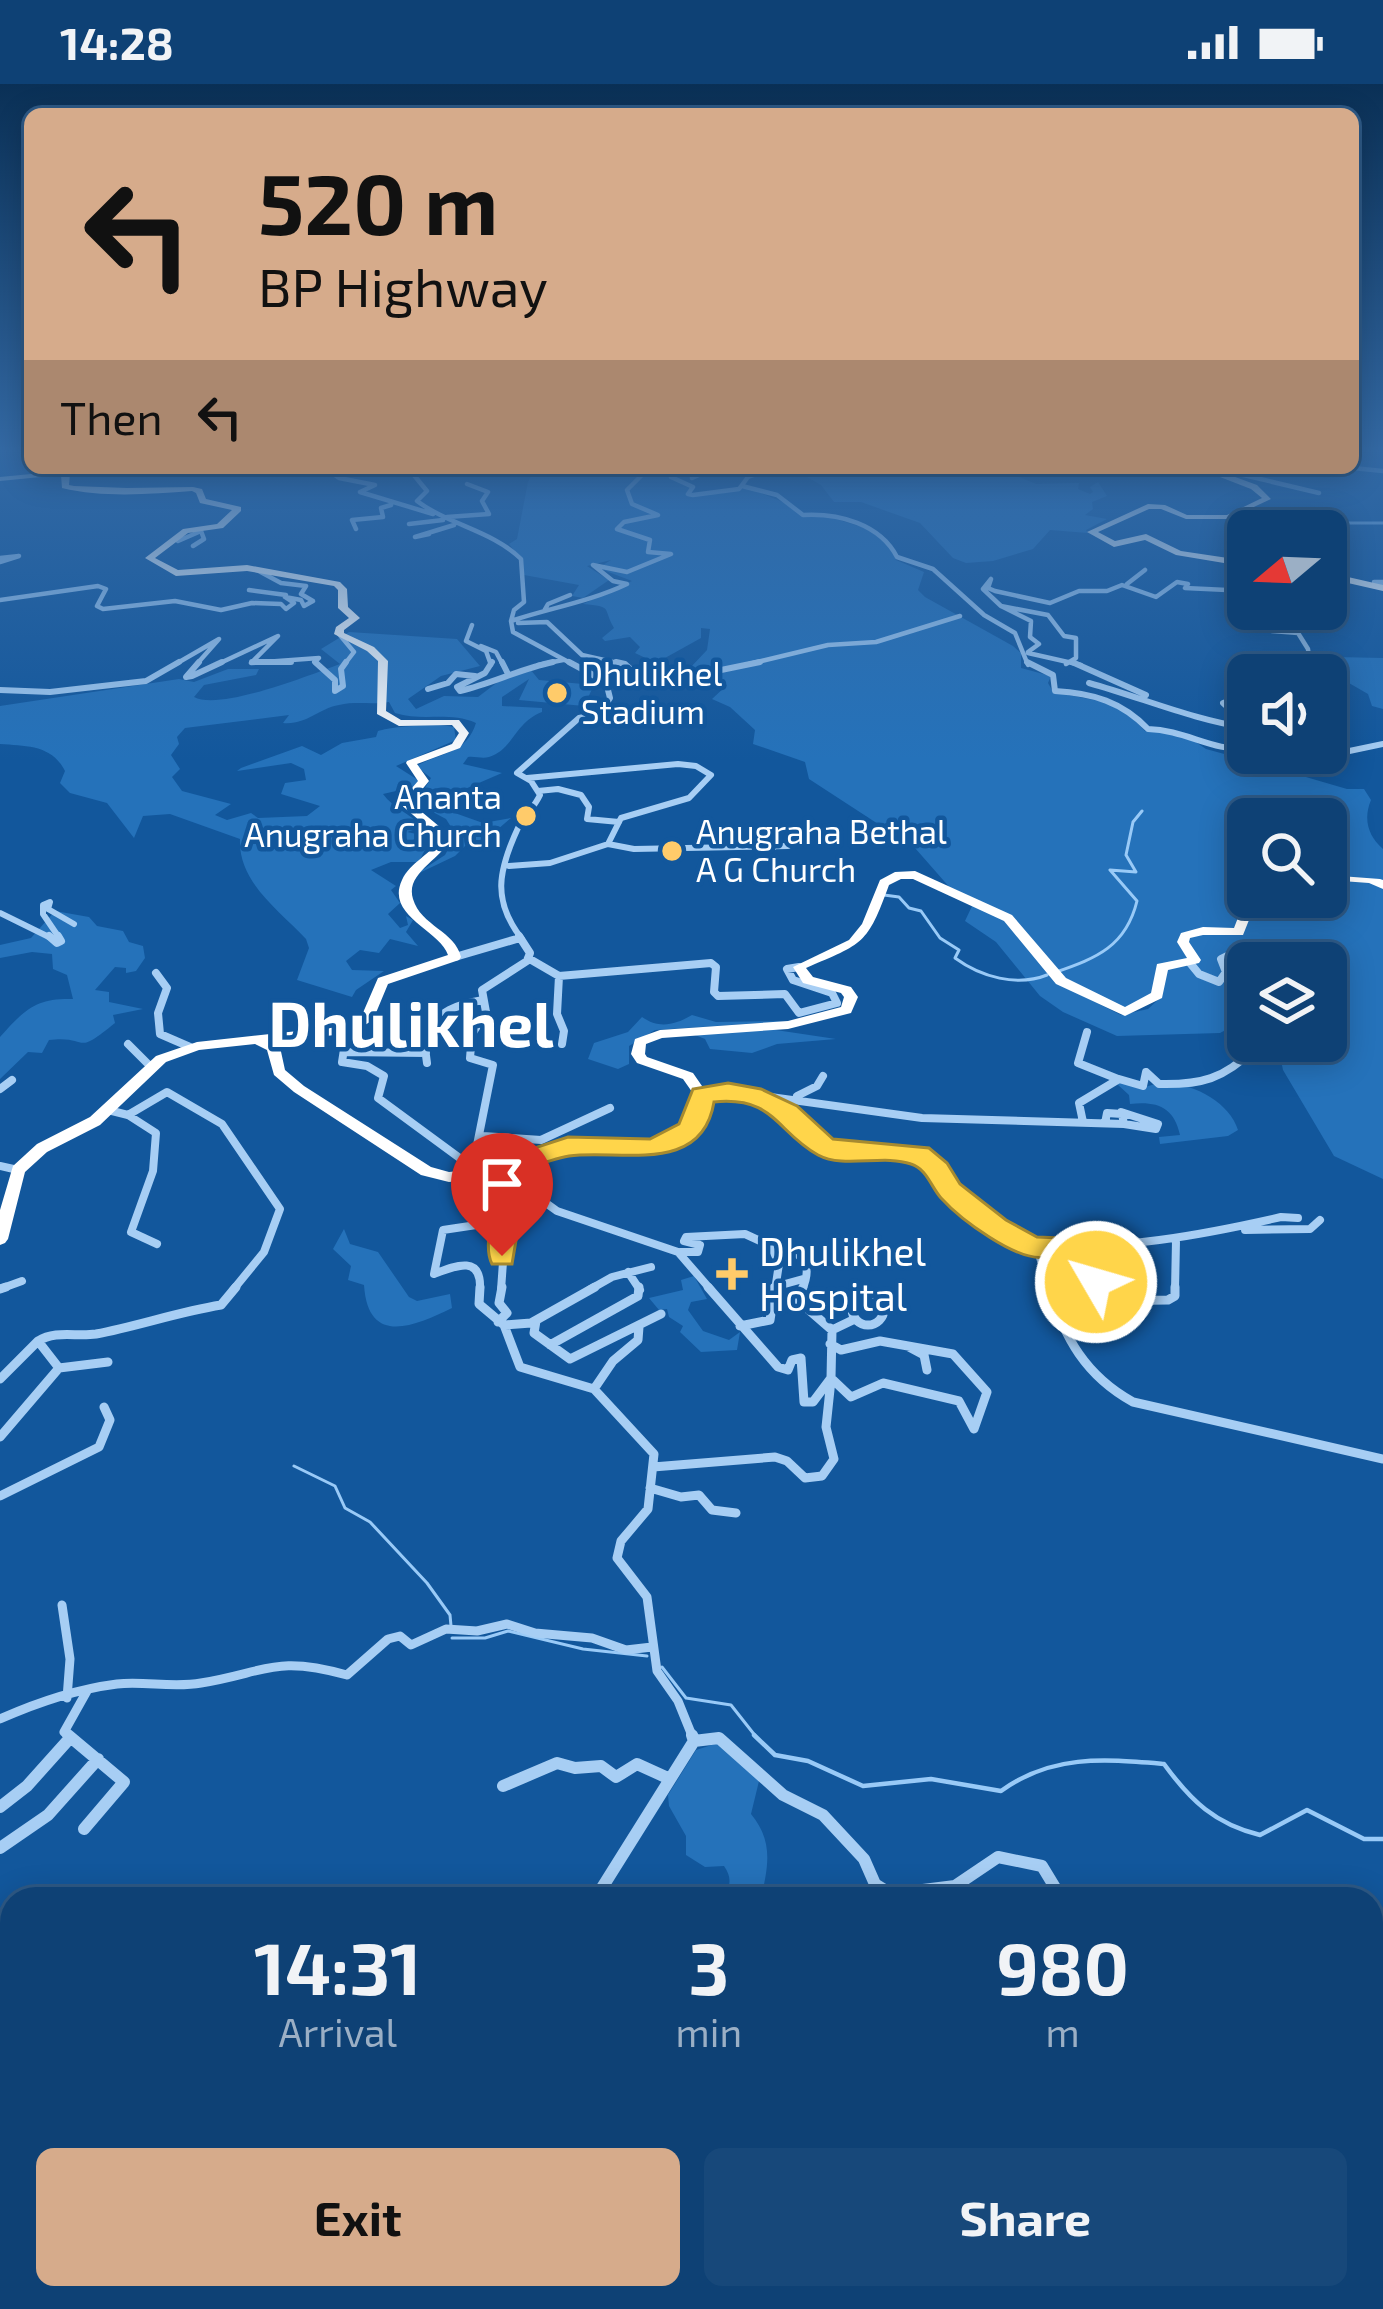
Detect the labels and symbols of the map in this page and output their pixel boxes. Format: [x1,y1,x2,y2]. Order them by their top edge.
north arrow [1227,510,1347,630]
place label: Dhulikhel Stadium [581,653,723,731]
marker: Dhulikhel Stadium [544,680,570,706]
place label: Ananta Anugraha Church [244,776,502,854]
marker: Ananta Anugraha Church [513,803,539,829]
place label: Anugraha Bethal A G Church [696,811,947,889]
marker: Anugraha Bethal A G Church [659,838,685,864]
district label: Dhulikhel [268,984,554,1060]
pin [451,1133,553,1256]
position arrow [1033,1219,1159,1345]
place label: Dhulikhel Hospital [759,1227,926,1319]
marker: Dhulikhel Hospital [716,1258,748,1290]

